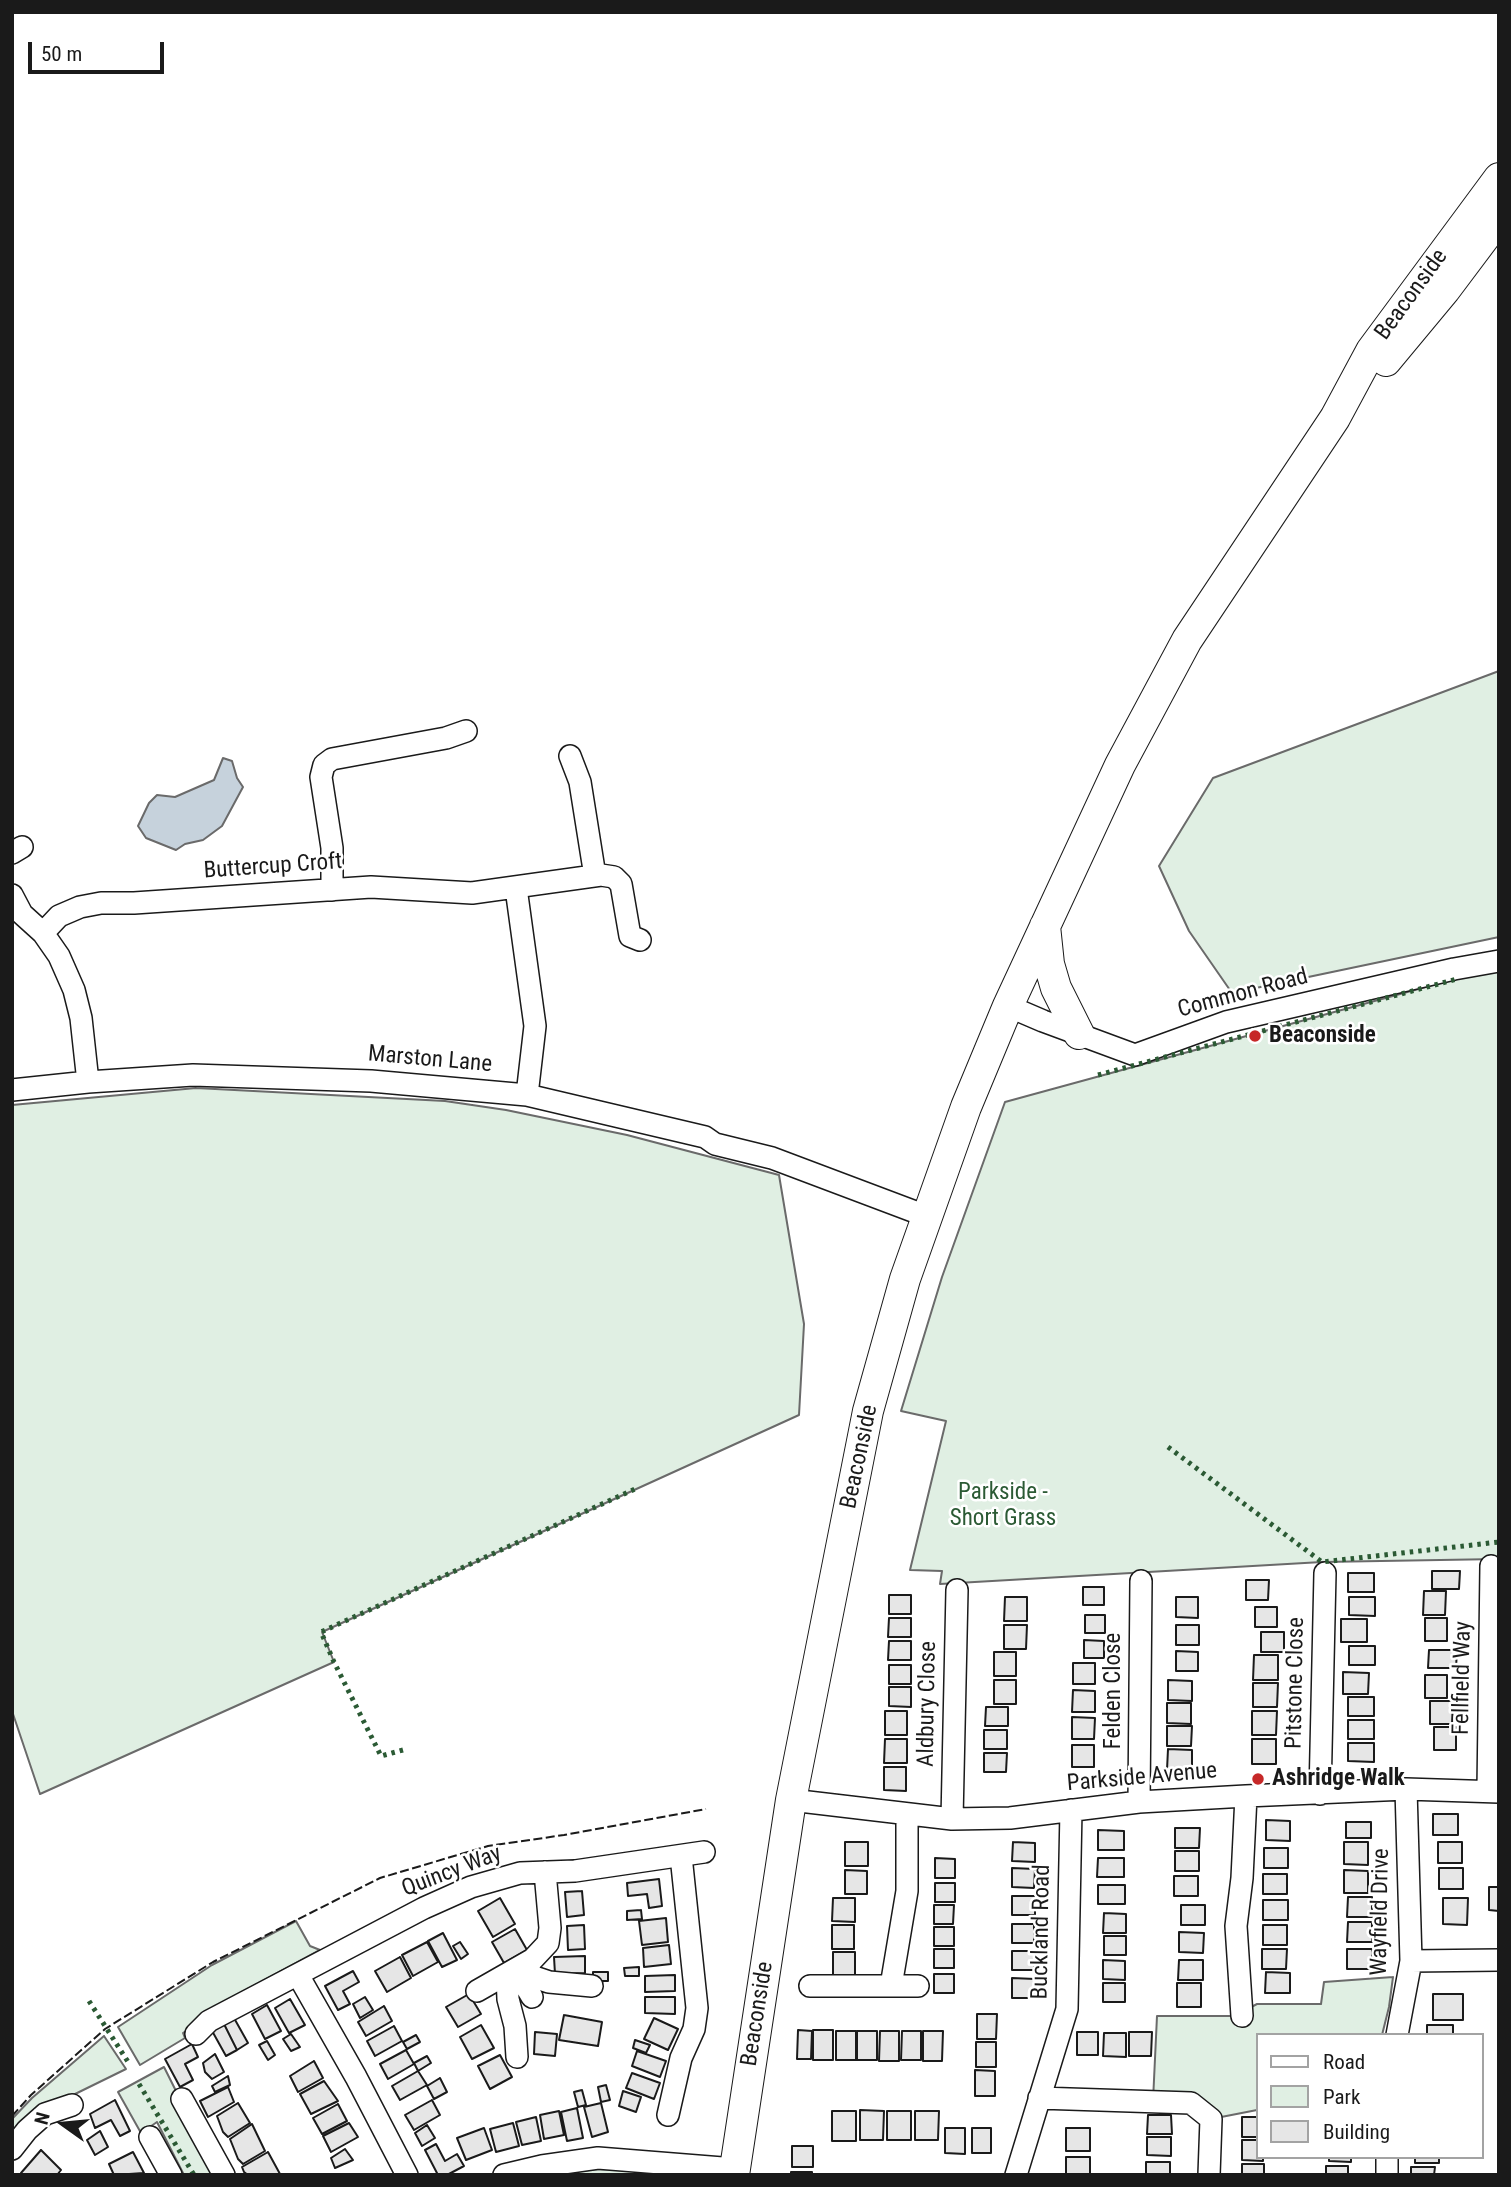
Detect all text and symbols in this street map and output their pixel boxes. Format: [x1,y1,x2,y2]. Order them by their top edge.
scale bar [32,28,168,72]
text: 50 m [41,42,82,66]
street label: Beaconside [1370,244,1454,346]
street label: Buttercup Croft [203,848,343,886]
street label: Common Road [1175,963,1311,1025]
place label: Beaconside [1269,1022,1376,1050]
marker: Beaconside [1247,1028,1263,1044]
street label: Marston Lane [367,1041,493,1079]
street label: Beaconside [836,1402,884,1512]
park label: Parkside - Short Grass [950,1479,1056,1533]
street label: Pitstone Close [1281,1617,1311,1749]
street label: Fellfield Way [1448,1621,1478,1735]
street label: Felden Close [1100,1633,1128,1749]
street label: Aldbury Close [913,1641,943,1767]
street label: Parkside Avenue [1066,1758,1218,1798]
place label: Ashridge Walk [1272,1765,1405,1793]
marker: Ashridge Walk [1250,1771,1266,1787]
street label: Quincy Way [398,1840,506,1904]
street label: Wayfield Drive [1366,1848,1396,1976]
street label: Buckland Road [1027,1864,1057,2000]
street label: Beaconside [736,1960,780,2068]
legend [1256,2033,1483,2159]
text: Road [1323,2050,1365,2074]
text: Park [1323,2085,1360,2109]
north arrow [28,2089,98,2159]
text: N [30,2110,55,2127]
text: Building [1323,2120,1390,2144]

